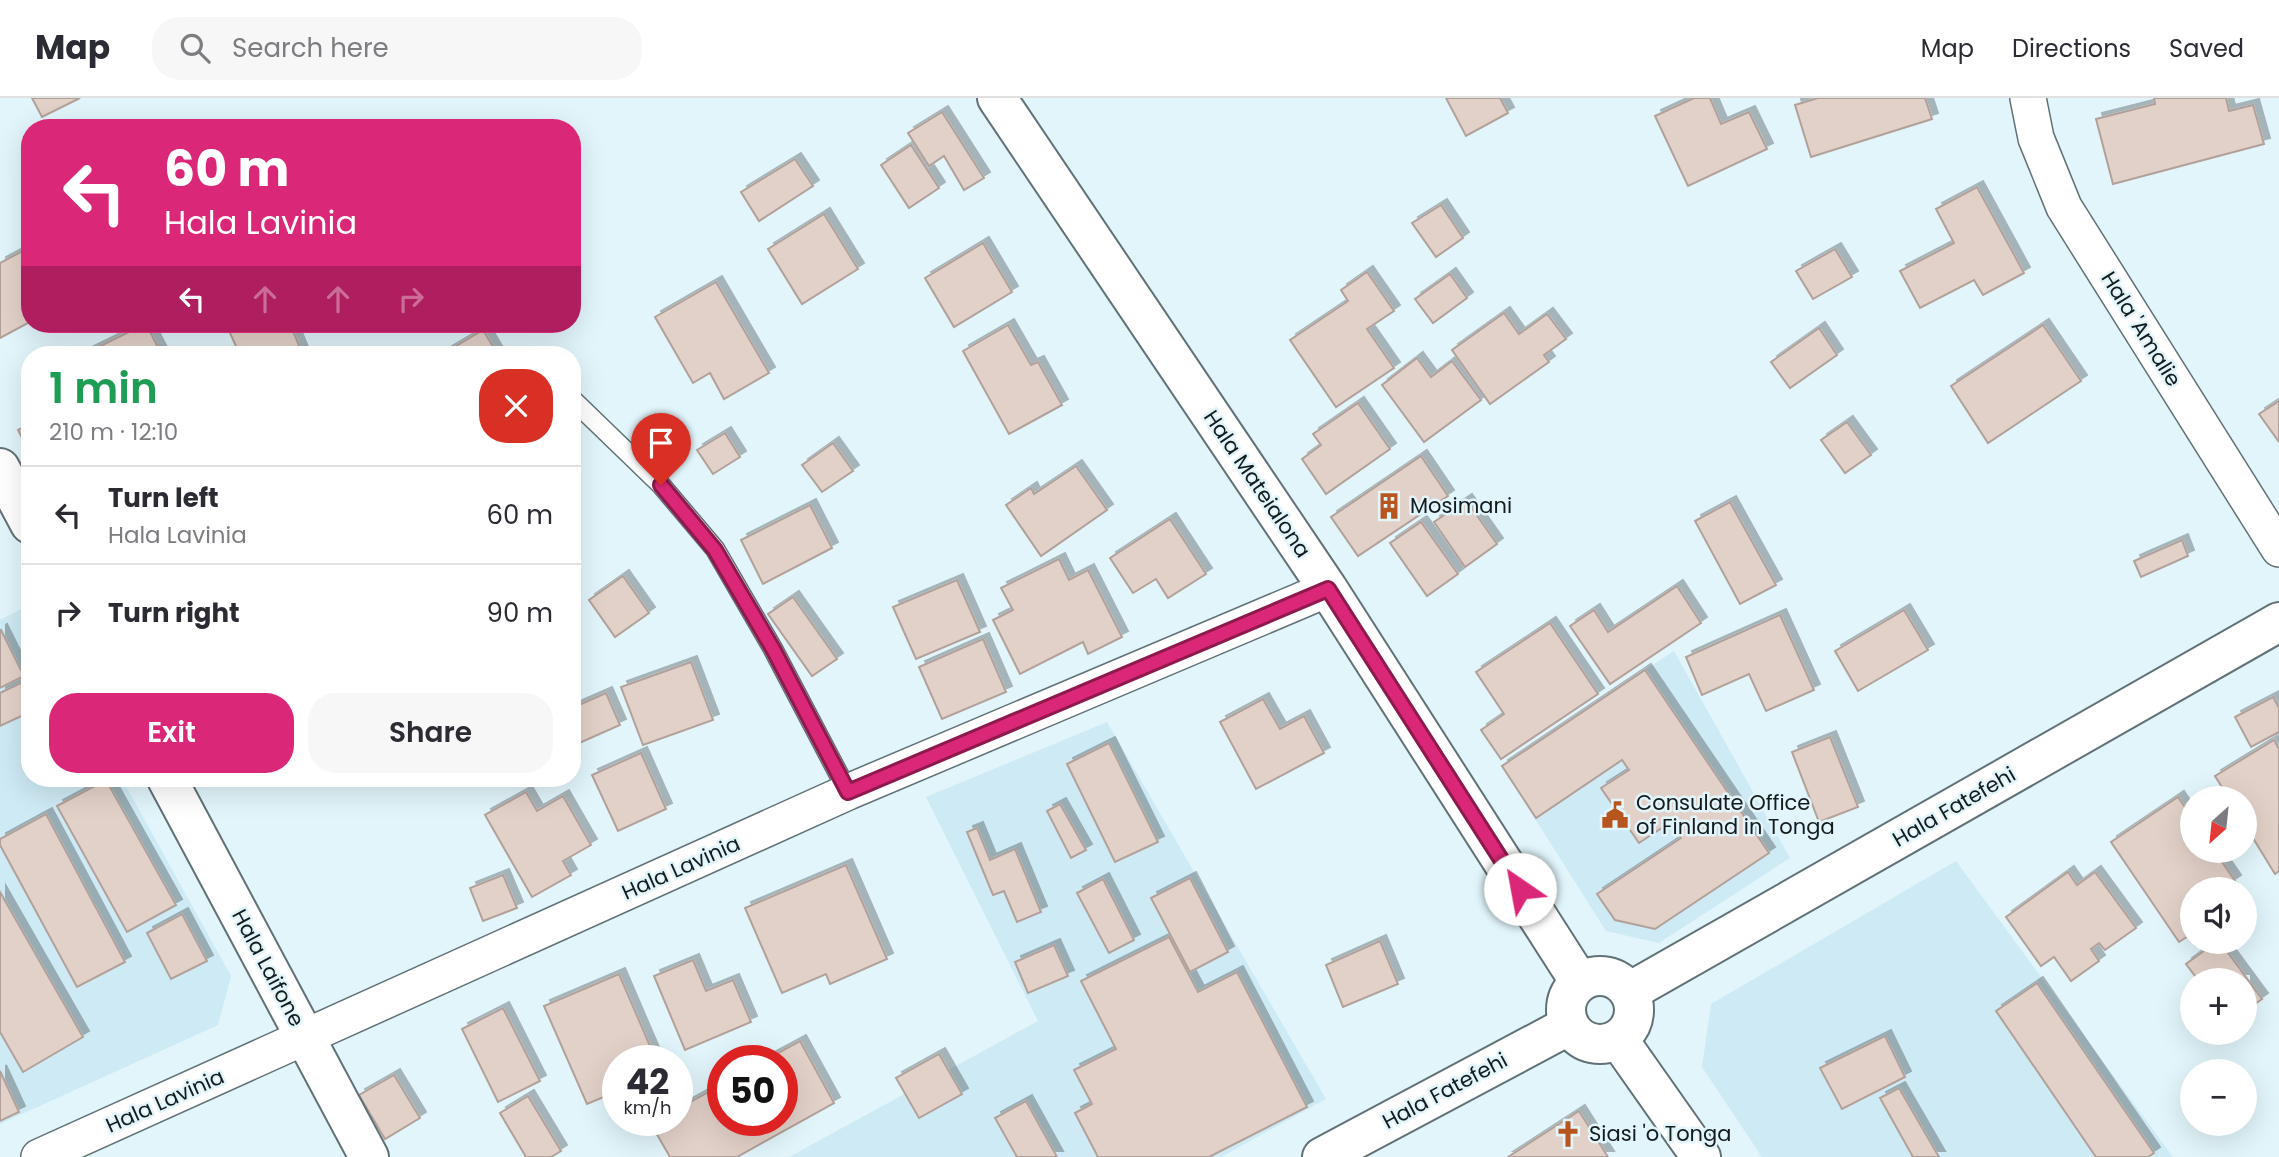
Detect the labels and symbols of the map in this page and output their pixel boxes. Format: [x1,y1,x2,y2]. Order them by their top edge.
street label: Hala 'Amalie [2095,266,2188,392]
street label: Hala Mateialona [1197,404,1318,563]
pin [631,413,691,485]
building icon: Mosimani [1374,491,1404,521]
place label: Mosimani [1410,491,1512,520]
street label: Hala Fatefehi [1887,760,2021,854]
north arrow [2180,786,2258,863]
place label: Consulate Office of Finland in Tonga [1636,788,1835,841]
public building icon: Consulate Office of Finland in Tonga [1600,800,1630,830]
street label: Hala Lavinia [617,829,745,907]
position arrow [1483,852,1557,926]
street label: Hala Laifone [225,904,312,1032]
speed limit sign: 50 [707,1045,798,1136]
street label: Hala Fatefehi [1377,1045,1512,1136]
street label: Hala Lavinia [101,1062,229,1140]
church icon: Siasi 'o Tonga [1553,1119,1583,1149]
place label: Siasi 'o Tonga [1589,1119,1731,1148]

